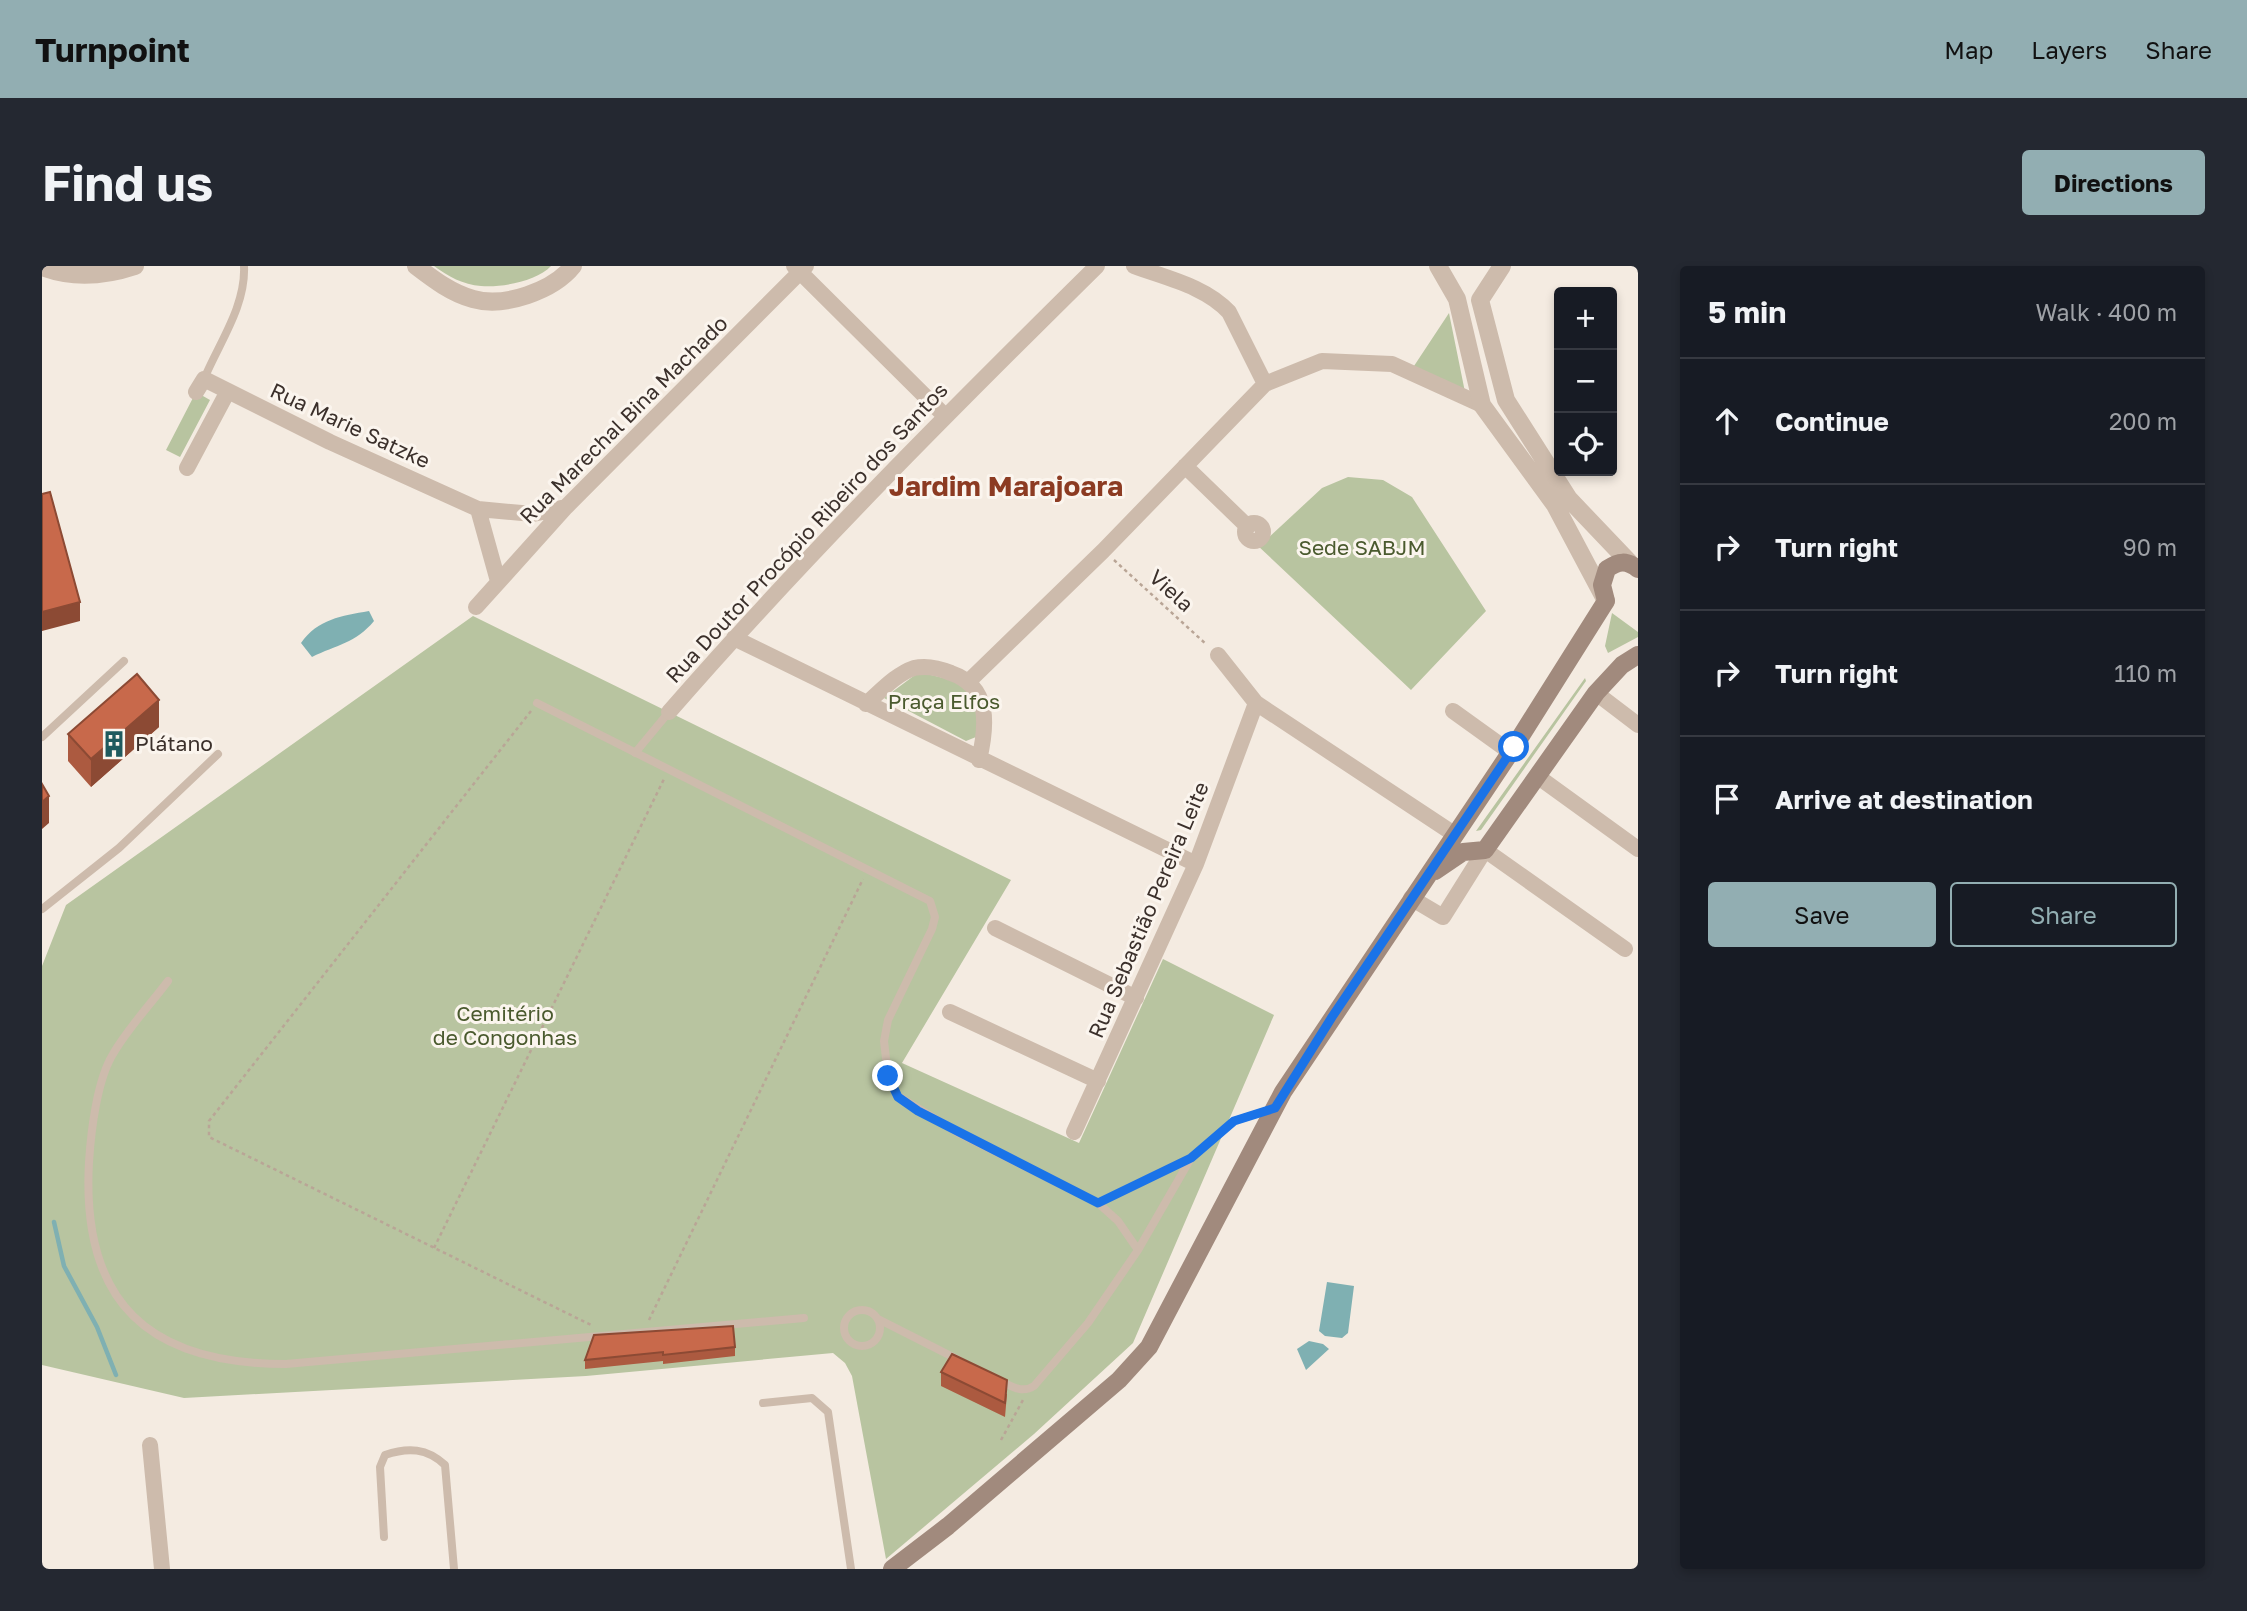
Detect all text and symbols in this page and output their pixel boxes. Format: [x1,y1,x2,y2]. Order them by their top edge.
text: Turnpoint [35,30,190,69]
text: Map [1944,35,1993,64]
text: Layers [2031,35,2107,64]
text: Share [2145,35,2212,64]
button: Directions [2022,150,2205,215]
text: Find us [42,153,213,212]
map controls [1554,287,1617,476]
button: + [1554,287,1617,350]
text: 5 min [1708,294,1786,330]
text: Walk · 400 m [2035,298,2177,326]
street label: Rua Marechal Bina Machado [514,310,733,529]
button: − [1554,350,1617,413]
street label: Rua Marie Satzke [266,377,434,473]
street label: Rua Doutor Procópio Ribeiro dos Santos [660,377,953,688]
icon: ahead [1708,402,1746,440]
text: Continue [1775,406,1889,437]
text: 200 m [2109,407,2177,435]
button: locate [1554,413,1617,476]
district label: Jardim Marajoara [889,469,1123,502]
icon: right [1708,528,1746,566]
text: Turn right [1775,532,1898,563]
text: 90 m [2123,533,2177,561]
park label: Sede SABJM [1298,534,1426,560]
street label: Viela [1144,564,1199,617]
icon: right [1708,654,1746,692]
text: Turn right [1775,658,1898,689]
text: 110 m [2114,659,2177,687]
park label: Praça Elfos [888,688,1000,714]
building icon: Plátano [99,729,129,759]
place label: Plátano [135,730,213,756]
route start [1498,731,1529,762]
street label: Rua Sebastião Pereira Leite [1082,778,1214,1042]
icon: arrive [1708,780,1746,818]
text: Arrive at destination [1775,784,2033,815]
button: Save [1708,882,1936,947]
button: Share [1950,882,2177,947]
park label: Cemitério de Congonhas [433,1000,577,1050]
route end [872,1060,903,1091]

